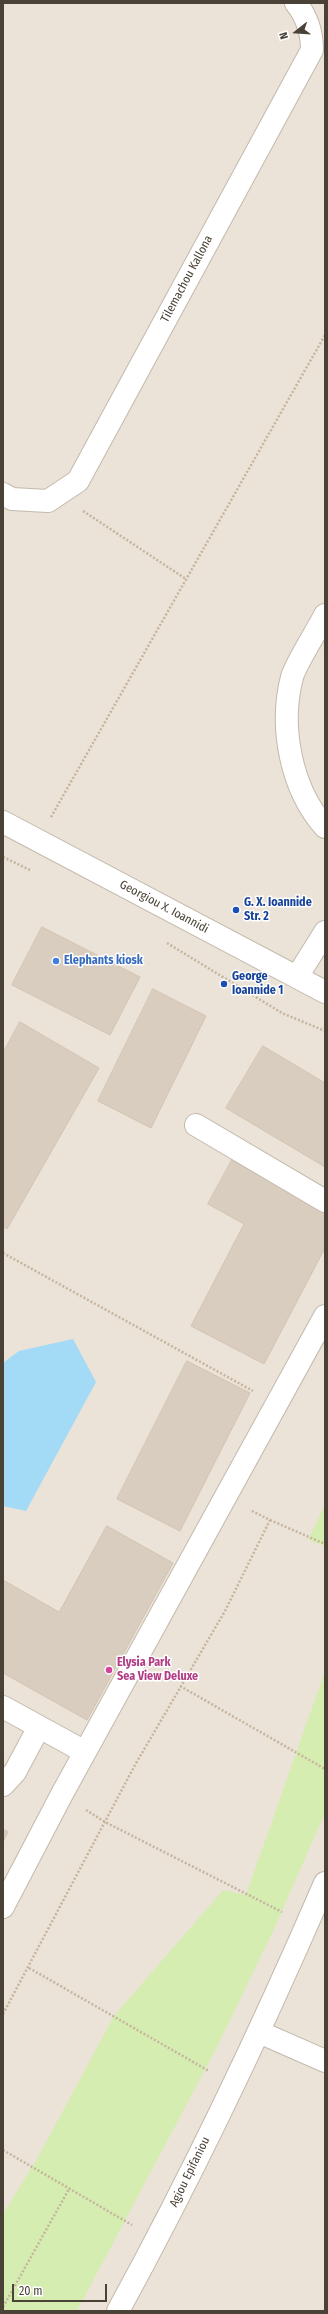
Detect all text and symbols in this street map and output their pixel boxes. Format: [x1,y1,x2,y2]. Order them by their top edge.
north arrow [276,12,316,52]
text: N [277,31,291,41]
street label: Tilemachou Kallona [158,233,216,325]
street label: Georgiou X. Ioannidi [117,877,211,937]
place label: G. X. Ioannide Str. 2 [244,896,312,924]
marker: G. X. Ioannide Str. 2 [231,905,241,915]
place label: Elephants kiosk [64,954,143,968]
marker: Elephants kiosk [51,956,61,966]
place label: George Ioannide 1 [232,970,283,998]
marker: George Ioannide 1 [219,979,229,989]
place label: Elysia Park Sea View Deluxe [117,1656,198,1684]
marker: Elysia Park Sea View Deluxe [104,1665,114,1675]
street label: Agiou Epifaniou [167,2134,213,2210]
scale bar [14,2276,109,2302]
text: 20 m [19,2284,43,2298]

